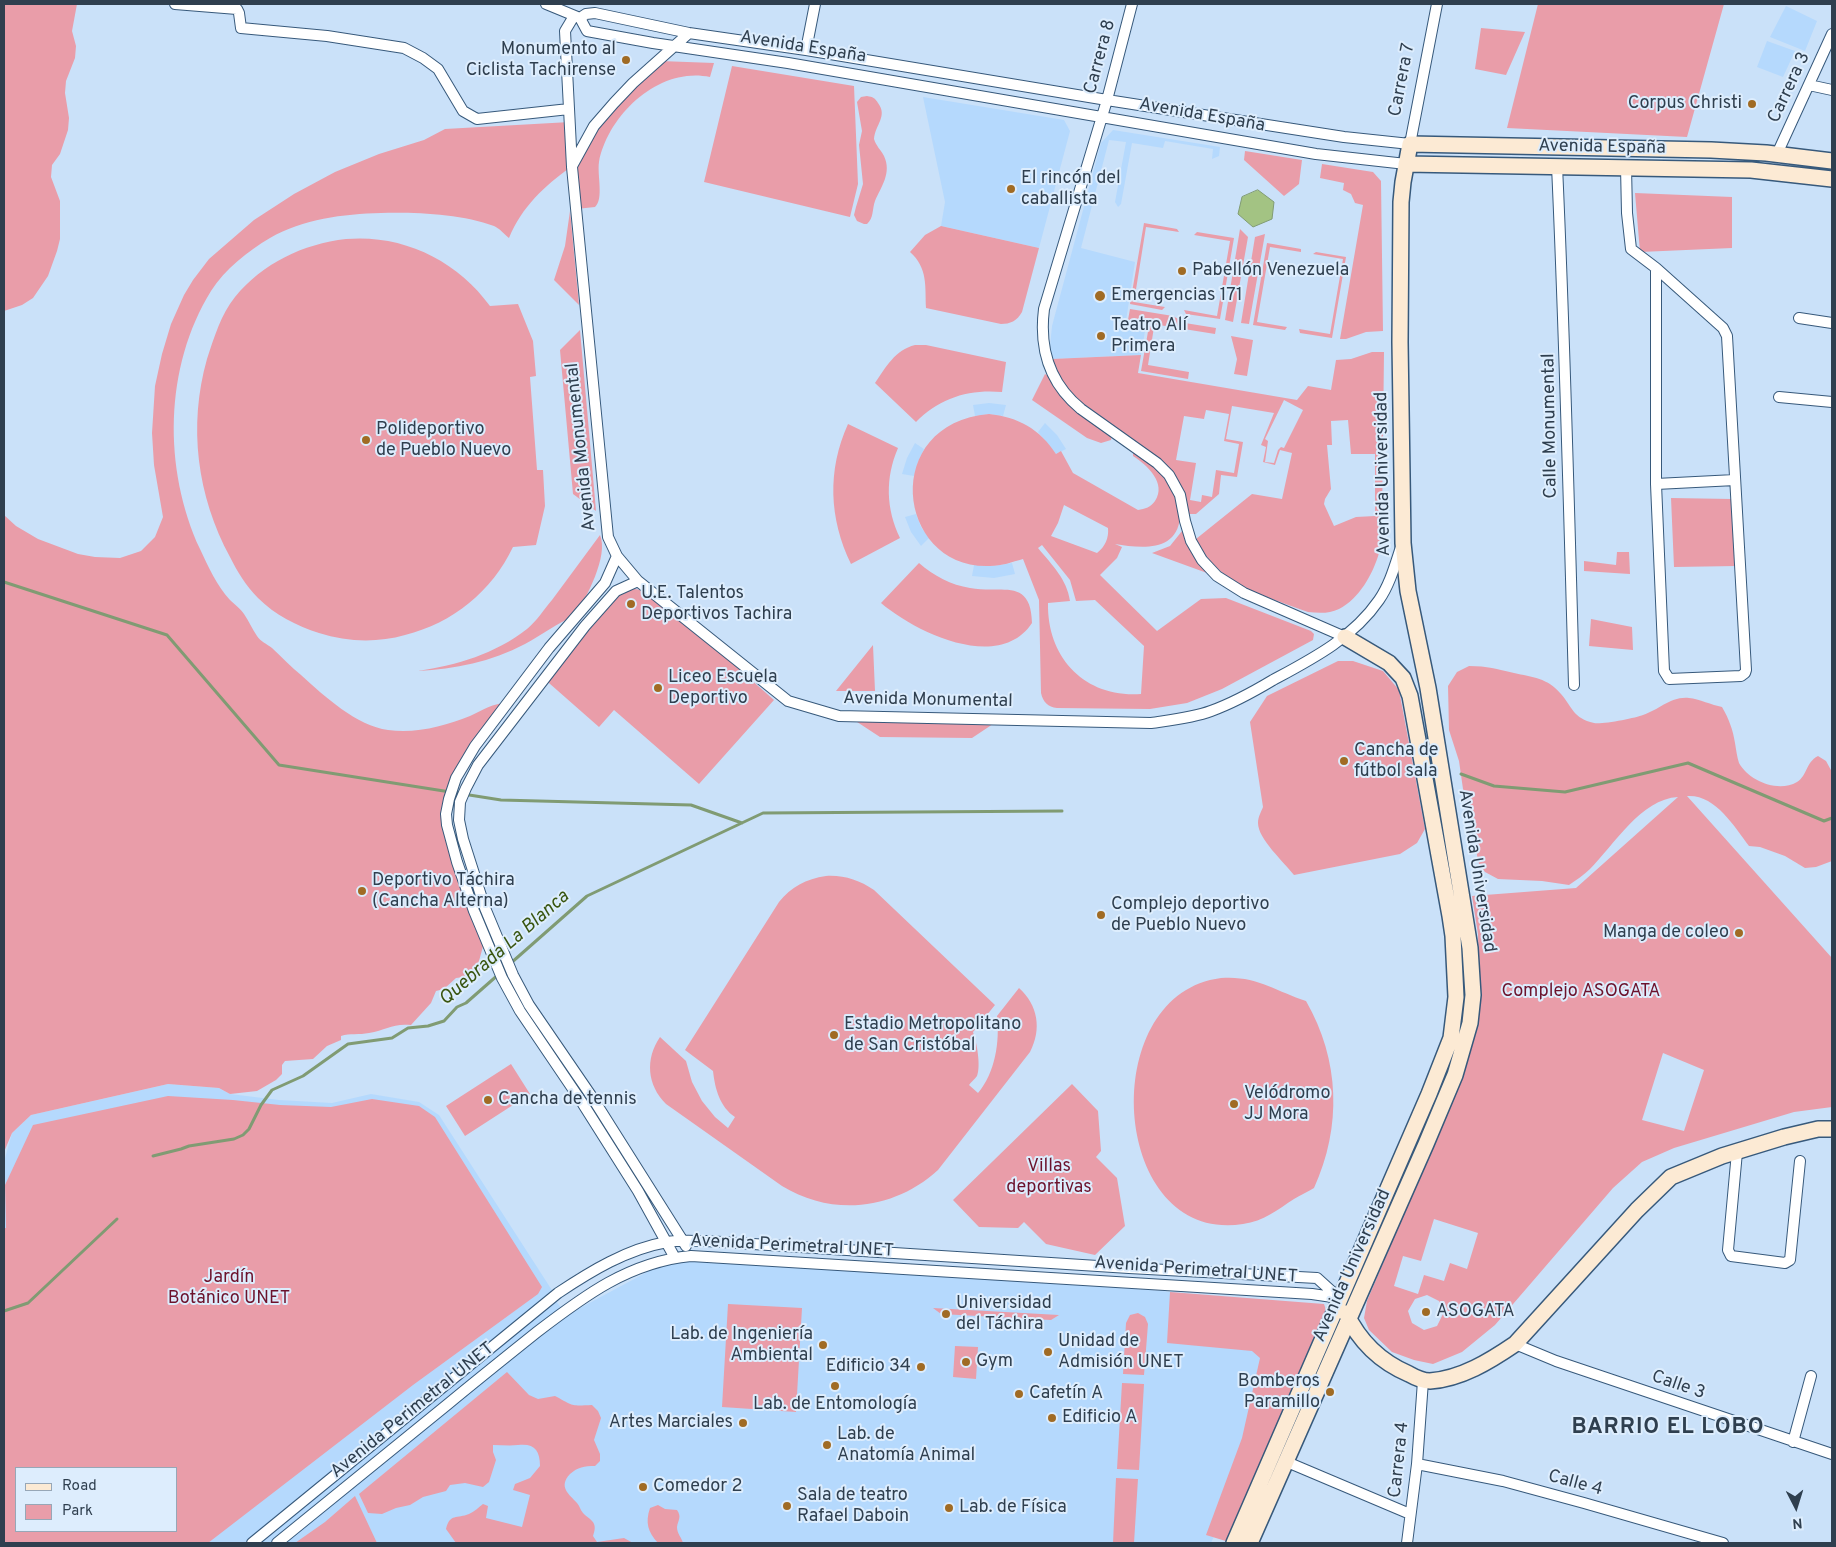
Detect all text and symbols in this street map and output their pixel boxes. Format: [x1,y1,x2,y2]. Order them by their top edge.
street label: Carrera 8 [1081,17,1121,97]
street label: Avenida España [738,27,868,69]
place label: Monumento al Ciclista Tachirense [466,39,616,82]
street label: Carrera 7 [1385,41,1421,119]
street label: Carrera 3 [1764,49,1816,127]
marker: Monumento al Ciclista Tachirense [620,54,632,66]
place label: Corpus Christi [1628,93,1742,115]
street label: Avenida España [1137,94,1267,138]
marker: Corpus Christi [1746,98,1758,110]
street label: Avenida España [1538,136,1666,160]
place label: El rincón del caballista [1021,168,1121,210]
marker: El rincón del caballista [1005,183,1017,195]
place label: Pabellón Venezuela [1192,260,1349,282]
marker: Pabellón Venezuela [1176,265,1188,277]
place label: Emergencias 171 [1111,285,1243,307]
marker: Emergencias 171 [1093,289,1107,303]
place label: Teatro Alí Primera [1111,315,1187,358]
marker: Teatro Alí Primera [1095,330,1107,342]
street label: Calle Monumental [1539,353,1563,499]
street label: Avenida Monumental [562,361,602,533]
street label: Avenida Universidad [1372,391,1396,557]
place label: Polideportivo de Pueblo Nuevo [376,419,511,462]
marker: Polideportivo de Pueblo Nuevo [360,434,372,446]
place label: U.E. Talentos Deportivos Tachira [641,583,792,626]
marker: U.E. Talentos Deportivos Tachira [625,598,637,610]
place label: Liceo Escuela Deportivo [668,667,778,710]
marker: Liceo Escuela Deportivo [652,682,664,694]
street label: Avenida Monumental [843,689,1013,713]
place label: Cancha de fútbol sala [1354,740,1438,782]
marker: Cancha de fútbol sala [1338,755,1350,767]
street label: Avenida Universidad [1452,788,1500,954]
place label: Deportivo Táchira (Cancha Alterna) [372,870,515,912]
marker: Deportivo Táchira (Cancha Alterna) [356,885,368,897]
water label: Quebrada La Blanca [435,886,575,1012]
place label: Complejo deportivo de Pueblo Nuevo [1111,894,1269,936]
marker: Complejo deportivo de Pueblo Nuevo [1095,909,1107,921]
place label: Manga de coleo [1603,922,1729,944]
marker: Manga de coleo [1733,927,1745,939]
park label: Complejo ASOGATA [1501,981,1661,1003]
place label: Estadio Metropolitano de San Cristóbal [844,1014,1021,1056]
marker: Estadio Metropolitano de San Cristóbal [828,1029,840,1041]
place label: Velódromo JJ Mora [1244,1083,1331,1126]
place label: Cancha de tennis [498,1089,637,1111]
marker: Cancha de tennis [482,1094,494,1106]
marker: Velódromo JJ Mora [1228,1098,1240,1110]
park label: Villas deportivas [1006,1156,1092,1198]
street label: Avenida Universidad [1310,1186,1396,1346]
street label: Avenida Perimetral UNET [690,1231,894,1263]
street label: Avenida Perimetral UNET [1093,1253,1299,1289]
park label: Jardín Botánico UNET [168,1267,290,1310]
place label: Universidad del Táchira [956,1293,1052,1336]
place label: ASOGATA [1436,1301,1515,1323]
marker: ASOGATA [1420,1306,1432,1318]
marker: Universidad del Táchira [940,1308,952,1320]
place label: Lab. de Ingeniería Ambiental [670,1324,813,1366]
place label: Unidad de Admisión UNET [1058,1331,1184,1374]
street label: Avenida Perimetral UNET [327,1338,499,1484]
marker: Lab. de Ingeniería Ambiental [817,1339,829,1351]
marker: Unidad de Admisión UNET [1042,1346,1054,1358]
place label: Gym [976,1351,1013,1373]
place label: Edificio 34 [826,1356,911,1378]
marker: Gym [960,1356,972,1368]
marker: Edificio 34 [915,1361,927,1373]
street label: Calle 3 [1648,1367,1708,1405]
place label: Bomberos Paramillo [1238,1371,1320,1414]
marker: Lab. de Entomología [829,1380,841,1392]
place label: Cafetín A [1029,1383,1103,1405]
marker: Bomberos Paramillo [1324,1386,1336,1398]
marker: Cafetín A [1013,1388,1025,1400]
place label: Lab. de Entomología [753,1394,917,1416]
place label: Edificio A [1062,1407,1137,1429]
place label: Artes Marciales [609,1412,733,1434]
marker: Edificio A [1046,1412,1058,1424]
district label: BARRIO EL LOBO [1570,1416,1766,1442]
marker: Artes Marciales [737,1417,749,1429]
street label: Carrera 4 [1385,1421,1415,1499]
place label: Lab. de Anatomía Animal [837,1424,975,1466]
marker: Lab. de Anatomía Animal [821,1439,833,1451]
street label: Calle 4 [1545,1466,1605,1502]
legend [15,1467,178,1532]
place label: Comedor 2 [653,1476,743,1498]
text: Road [62,1477,97,1496]
marker: Comedor 2 [637,1481,649,1493]
north arrow [1771,1482,1821,1532]
place label: Sala de teatro Rafael Daboin [797,1485,909,1528]
place label: Lab. de Física [959,1497,1067,1519]
marker: Sala de teatro Rafael Daboin [781,1500,793,1512]
text: Park [62,1502,93,1521]
marker: Lab. de Física [943,1502,955,1514]
text: N [1792,1514,1803,1531]

